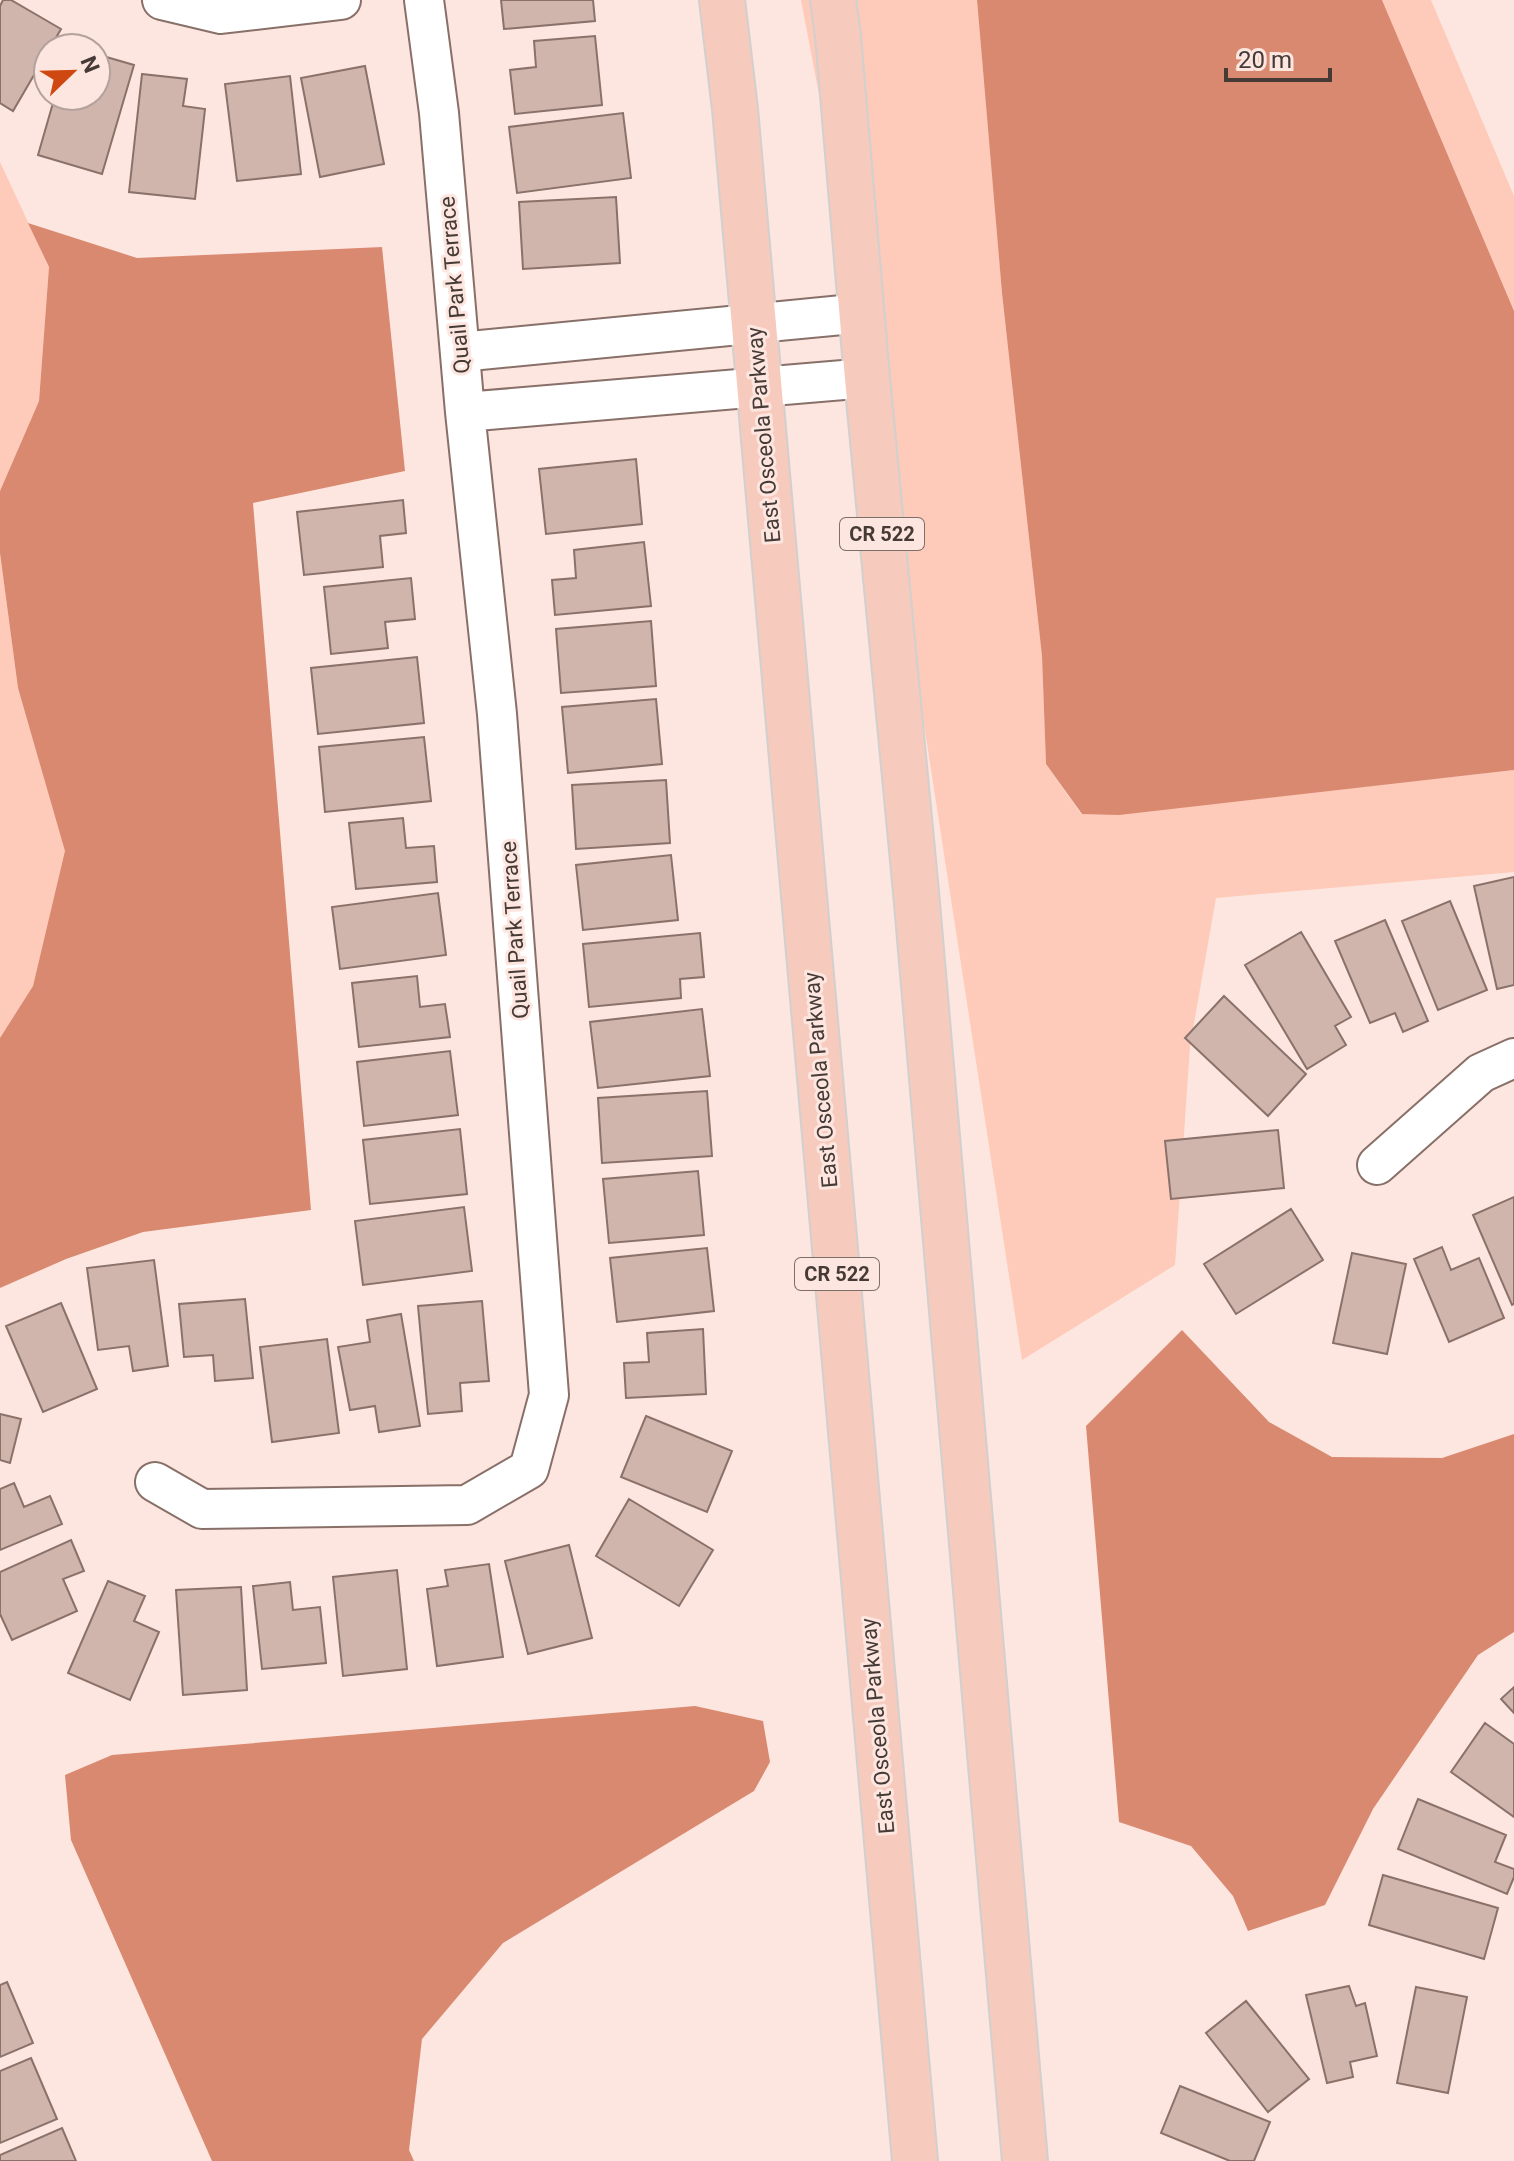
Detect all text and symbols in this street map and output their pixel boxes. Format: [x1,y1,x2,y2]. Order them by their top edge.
north arrow [32,32,112,112]
scale bar [1226,32,1330,82]
text: 20 m [1238,46,1292,74]
text: N [75,52,104,76]
street label: Quail Park Terrace [434,195,475,375]
street label: East Osceola Parkway [742,325,785,544]
road number: CR 522 [840,518,924,550]
street label: Quail Park Terrace [496,840,533,1020]
street label: East Osceola Parkway [799,970,842,1189]
road number: CR 522 [795,1258,879,1290]
street label: East Osceola Parkway [856,1616,899,1835]

